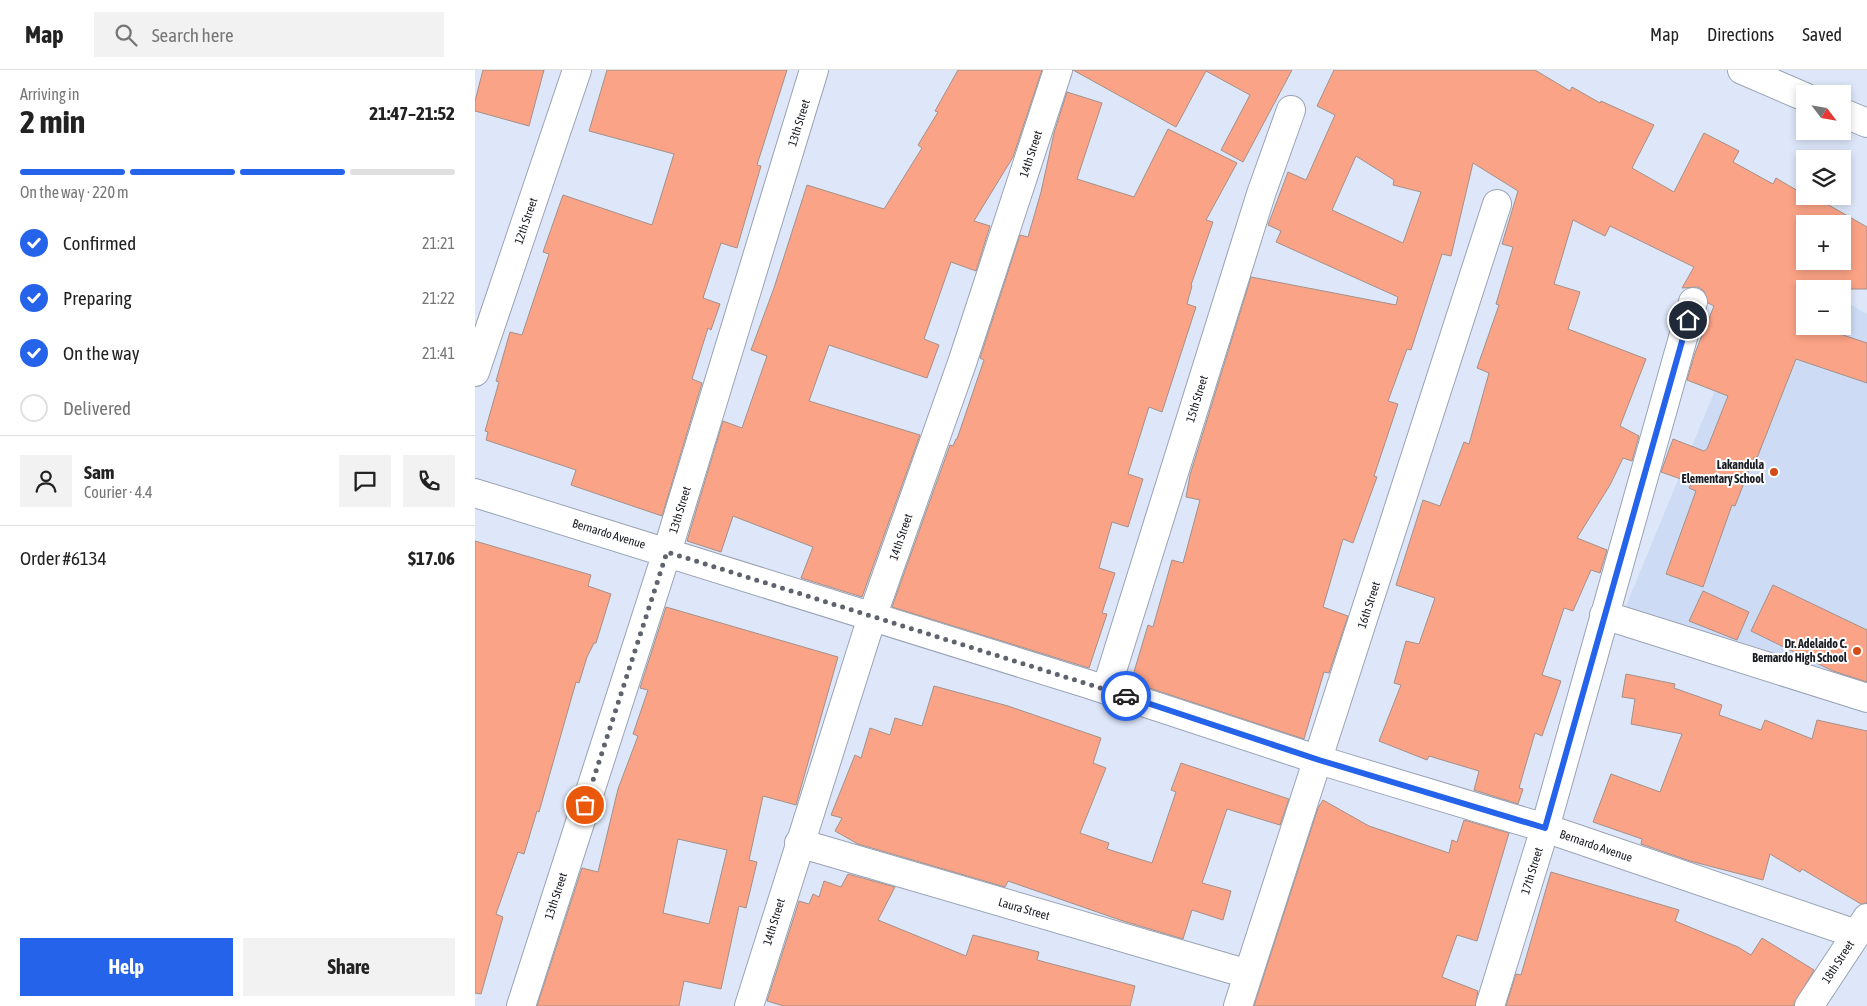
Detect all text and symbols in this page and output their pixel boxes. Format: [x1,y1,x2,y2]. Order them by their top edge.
search box [94,12,444,57]
text: Map [25,21,64,48]
icon: search [112,21,140,49]
text: Search here [152,24,234,46]
text: Map [1650,24,1679,45]
text: Directions [1707,24,1774,45]
text: Saved [1802,24,1842,45]
text: Arriving in [20,85,80,103]
north arrow [1796,85,1851,140]
map controls [1796,85,1851,335]
street label: 13th Street [785,97,813,148]
text: 21:47–21:52 [369,102,455,124]
text: 2 min [20,103,85,140]
street label: 14th Street [1017,128,1045,179]
button: layers [1796,150,1851,205]
text: On the way · 220 m [20,183,129,201]
street label: 12th Street [511,195,541,246]
button: + [1796,215,1851,270]
icon: check [20,229,48,257]
text: Confirmed [63,232,136,254]
text: 21:21 [422,234,455,252]
button: − [1796,280,1851,335]
icon: check [20,284,48,312]
text: Preparing [63,287,132,309]
text: 21:22 [422,289,455,307]
pin [1667,299,1709,341]
icon: home [1674,306,1702,334]
icon: check [20,339,48,367]
text: On the way [63,342,140,364]
text: 21:41 [422,344,455,362]
street label: 15th Street [1183,373,1211,424]
text: Delivered [63,397,131,419]
button: person [20,455,72,507]
button: chat [339,455,391,507]
button: phone [403,455,455,507]
place label: Lakandula Elementary School [1682,458,1765,486]
text: Sam [84,461,115,483]
marker: Lakandula Elementary School [1768,466,1780,478]
text: Courier · 4.4 [84,483,153,501]
street label: 13th Street [666,484,694,535]
street label: 14th Street [886,511,916,562]
street label: Bernardo Avenue [571,516,647,552]
text: Order #6134 [20,547,107,569]
text: $17.06 [408,547,455,569]
street label: 16th Street [1355,579,1383,630]
place label: Dr. Adelaido C. Bernardo High School [1752,637,1848,665]
marker: Dr. Adelaido C. Bernardo High School [1851,645,1863,657]
courier [1101,671,1151,721]
icon: car [1112,682,1140,710]
pin [564,784,606,826]
icon: bag [571,791,599,819]
street label: Bernardo Avenue [1558,827,1634,865]
street label: 17th Street [1518,845,1546,896]
street label: 13th Street [542,870,570,921]
street label: Laura Street [997,895,1052,923]
street label: 14th Street [760,896,788,947]
street label: 18th Street [1819,937,1857,986]
button: Help [20,938,233,996]
button: Share [243,938,455,996]

